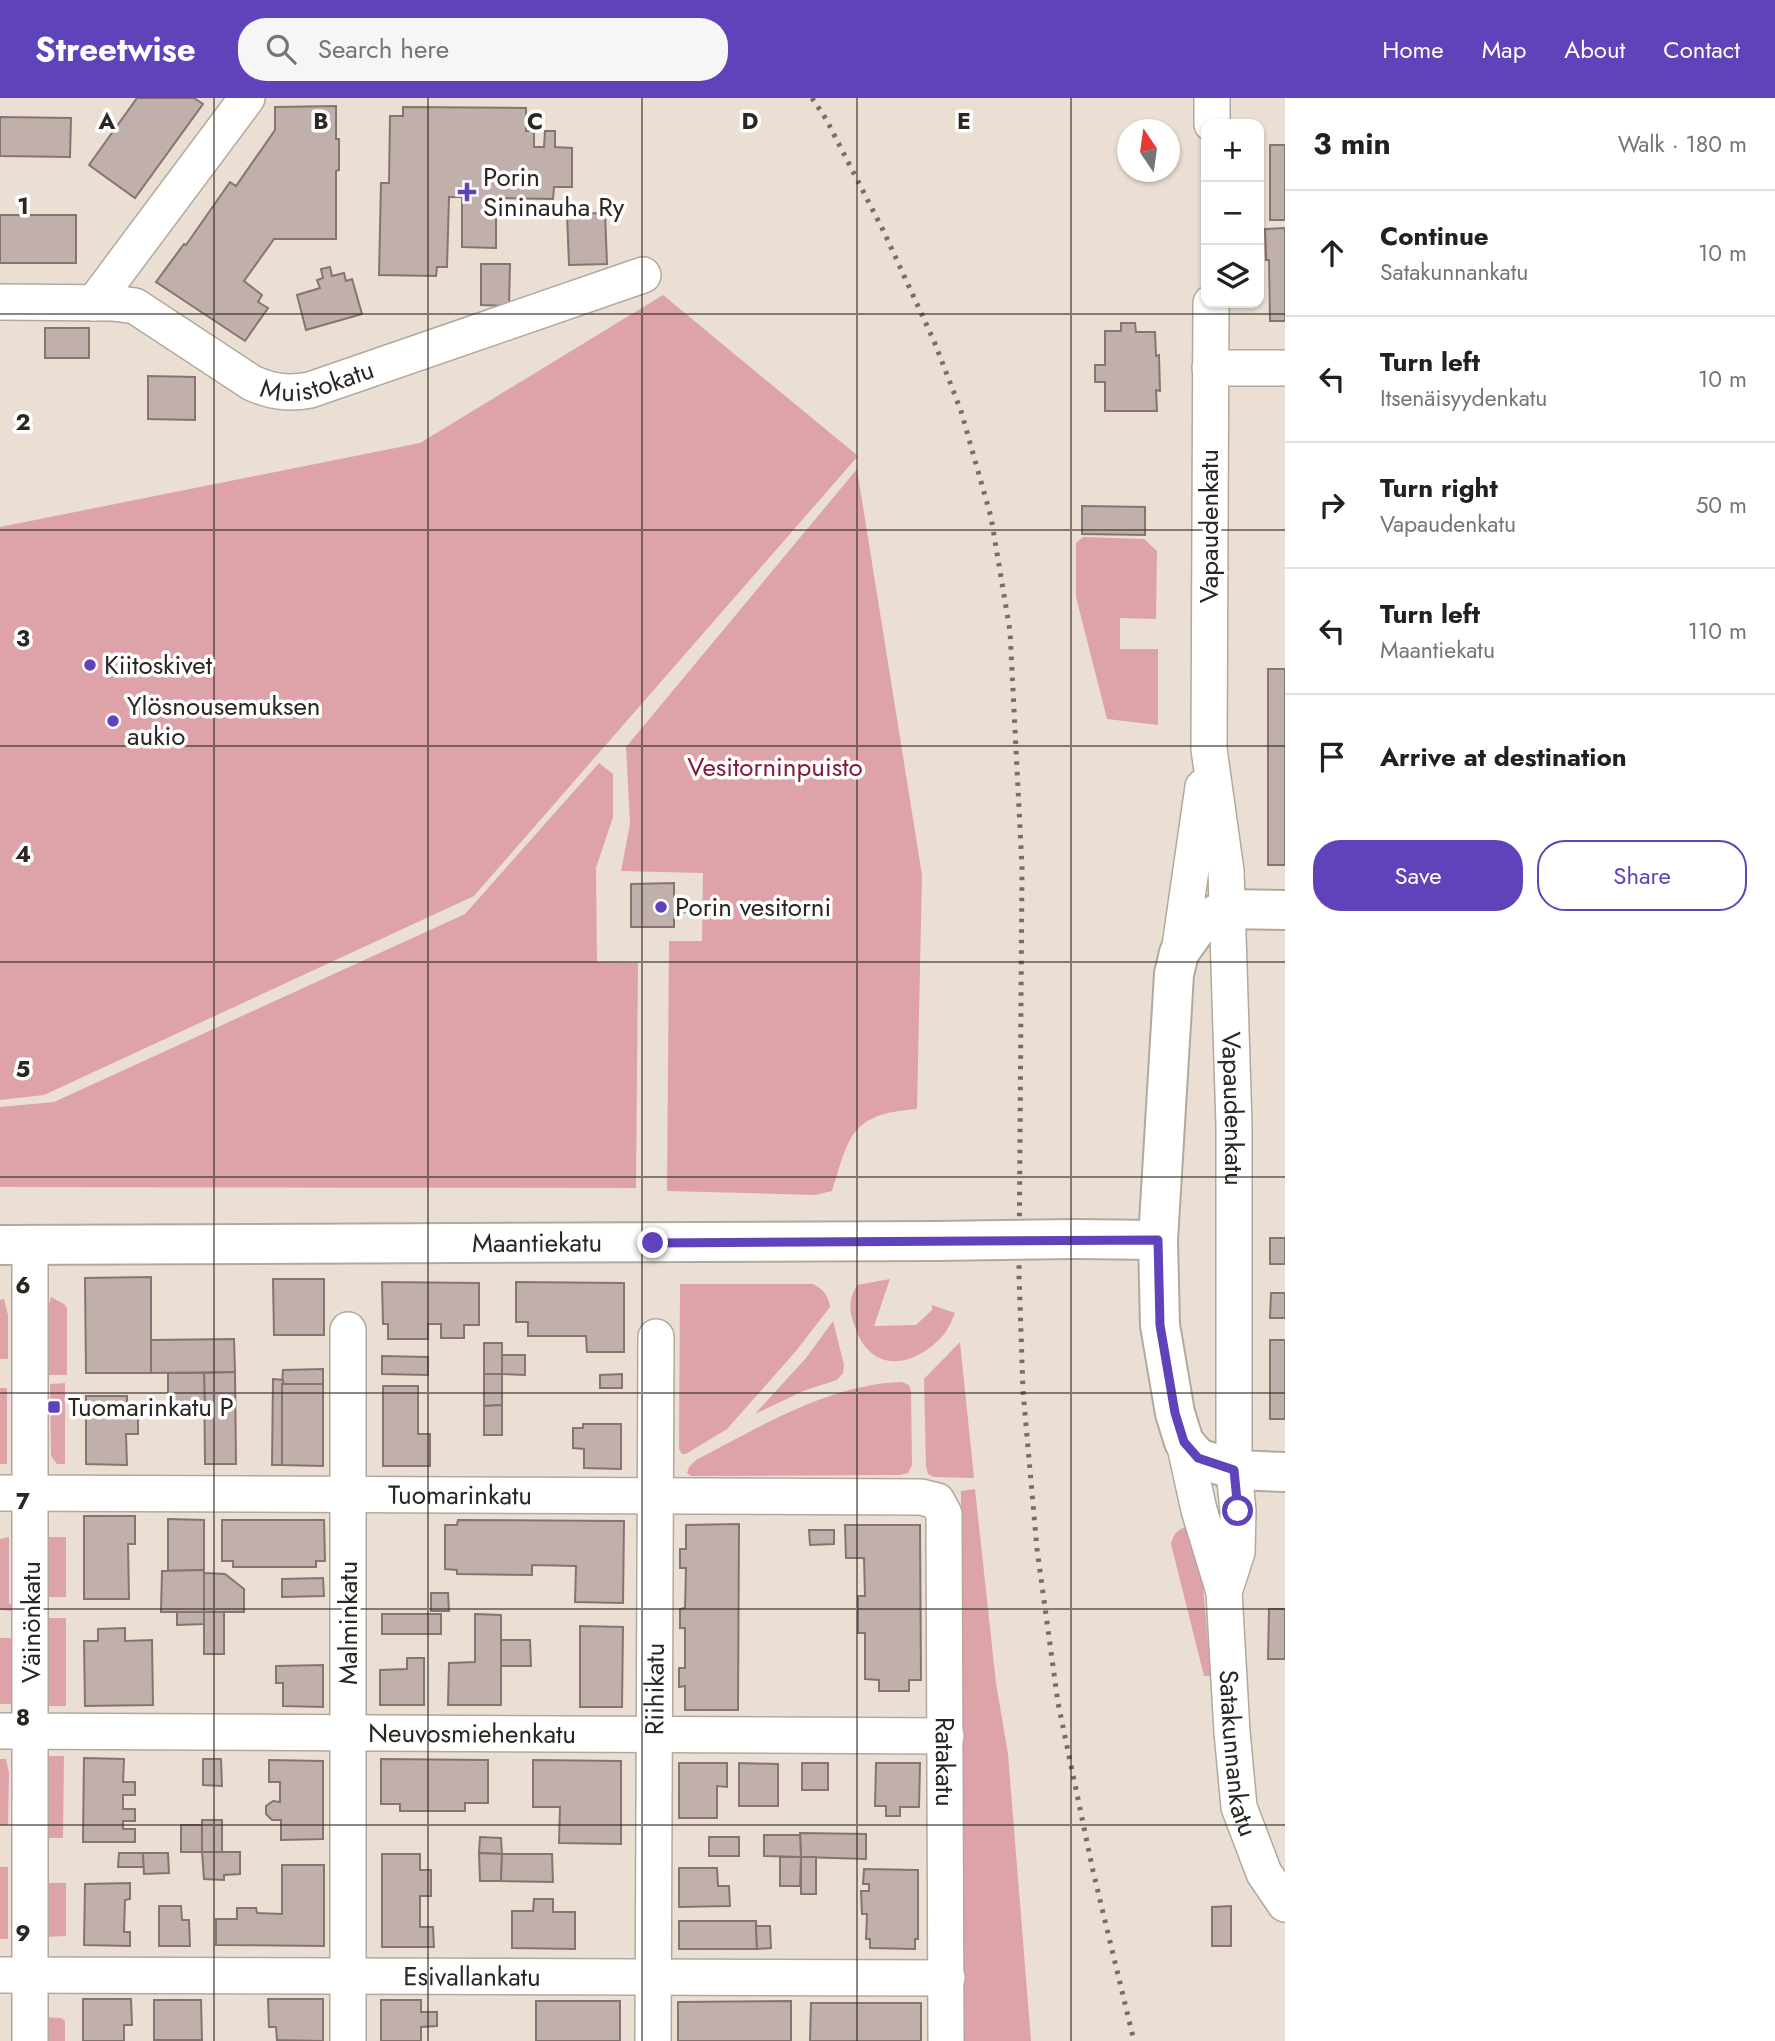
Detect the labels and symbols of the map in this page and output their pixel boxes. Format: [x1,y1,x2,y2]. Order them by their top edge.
text: A [98,104,116,138]
text: B [313,104,329,138]
text: C [527,104,543,138]
text: D [742,104,759,138]
text: E [957,104,971,138]
north arrow [1117,119,1180,182]
place label: Porin Sininauha Ry [483,158,625,226]
marker: Porin Sininauha Ry [457,182,477,202]
text: 1 [17,189,29,223]
street label: Muistokatu [256,350,379,411]
text: 2 [15,405,31,439]
street label: Vapaudenkatu [1190,449,1228,603]
text: 3 [16,621,30,655]
place label: Kiitoskivet [104,646,213,684]
marker: Kiitoskivet [82,657,98,673]
place label: Ylösnousemuksen aukio [127,687,321,755]
marker: Ylösnousemuksen aukio [105,713,121,729]
park label: Vesitorninpuisto [687,748,863,786]
text: 4 [15,837,31,871]
place label: Porin vesitorni [675,888,831,926]
marker: Porin vesitorni [653,899,669,915]
street label: Vapaudenkatu [1212,1031,1253,1186]
text: 5 [16,1052,30,1086]
street label: Maantiekatu [472,1223,602,1262]
route end [637,1227,668,1258]
text: 6 [15,1268,31,1302]
place label: Tuomarinkatu P [68,1388,234,1426]
marker: Tuomarinkatu P [46,1399,62,1415]
street label: Tuomarinkatu [388,1476,532,1514]
text: 7 [16,1484,30,1518]
route start [1222,1495,1253,1526]
street label: Väinönkatu [12,1561,50,1683]
street label: Malminkatu [329,1561,367,1685]
street label: Riihikatu [635,1643,674,1735]
street label: Satakunnankatu [1209,1669,1267,1842]
text: 8 [16,1700,30,1734]
street label: Neuvosmiehenkatu [368,1714,576,1753]
street label: Ratakatu [926,1717,964,1807]
text: 9 [15,1916,31,1950]
street label: Esivallankatu [403,1957,541,1996]

